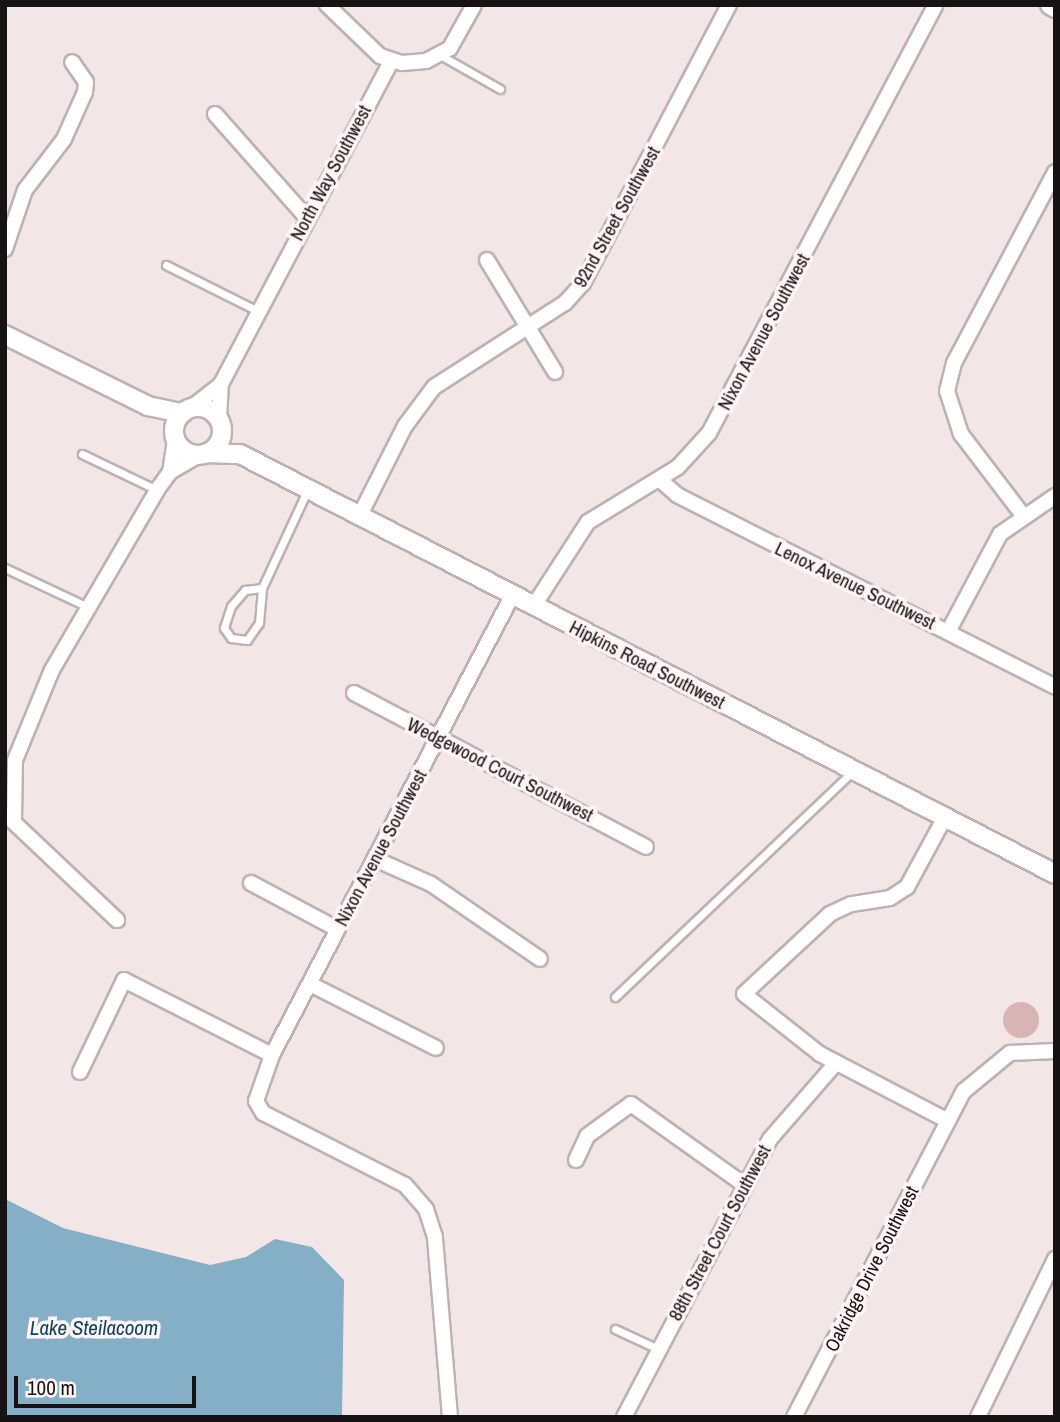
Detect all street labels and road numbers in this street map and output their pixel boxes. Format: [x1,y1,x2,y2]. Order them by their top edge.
street label: North Way Southwest [286,101,376,245]
street label: 92nd Street Southwest [569,143,665,291]
street label: Nixon Avenue Southwest [713,250,815,414]
street label: Lenox Avenue Southwest [771,537,939,635]
street label: Hipkins Road Southwest [565,616,729,714]
street label: Wedgewood Court Southwest [403,713,597,827]
street label: Nixon Avenue Southwest [330,766,432,930]
street label: 88th Street Court Southwest [664,1141,776,1325]
street label: Oakridge Drive Southwest [820,1182,924,1356]

